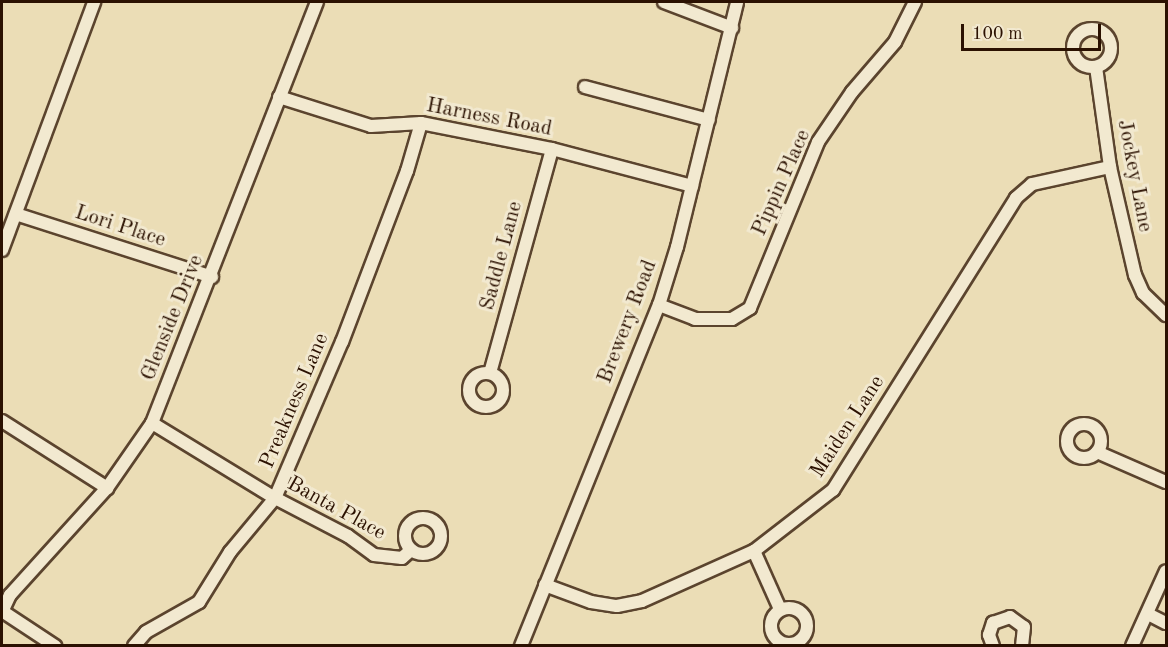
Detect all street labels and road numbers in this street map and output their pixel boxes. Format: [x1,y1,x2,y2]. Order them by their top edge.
street label: Harness Road [424,93,554,143]
street label: Jockey Lane [1111,118,1157,234]
street label: Pippin Place [747,126,817,240]
street label: Saddle Lane [475,199,529,313]
street label: Lori Place [72,201,168,253]
street label: Glenside Drive [136,251,210,385]
street label: Brewery Road [593,257,663,387]
street label: Preakness Lane [255,330,335,472]
street label: Maiden Lane [806,371,890,483]
street label: Banta Place [282,472,390,546]

